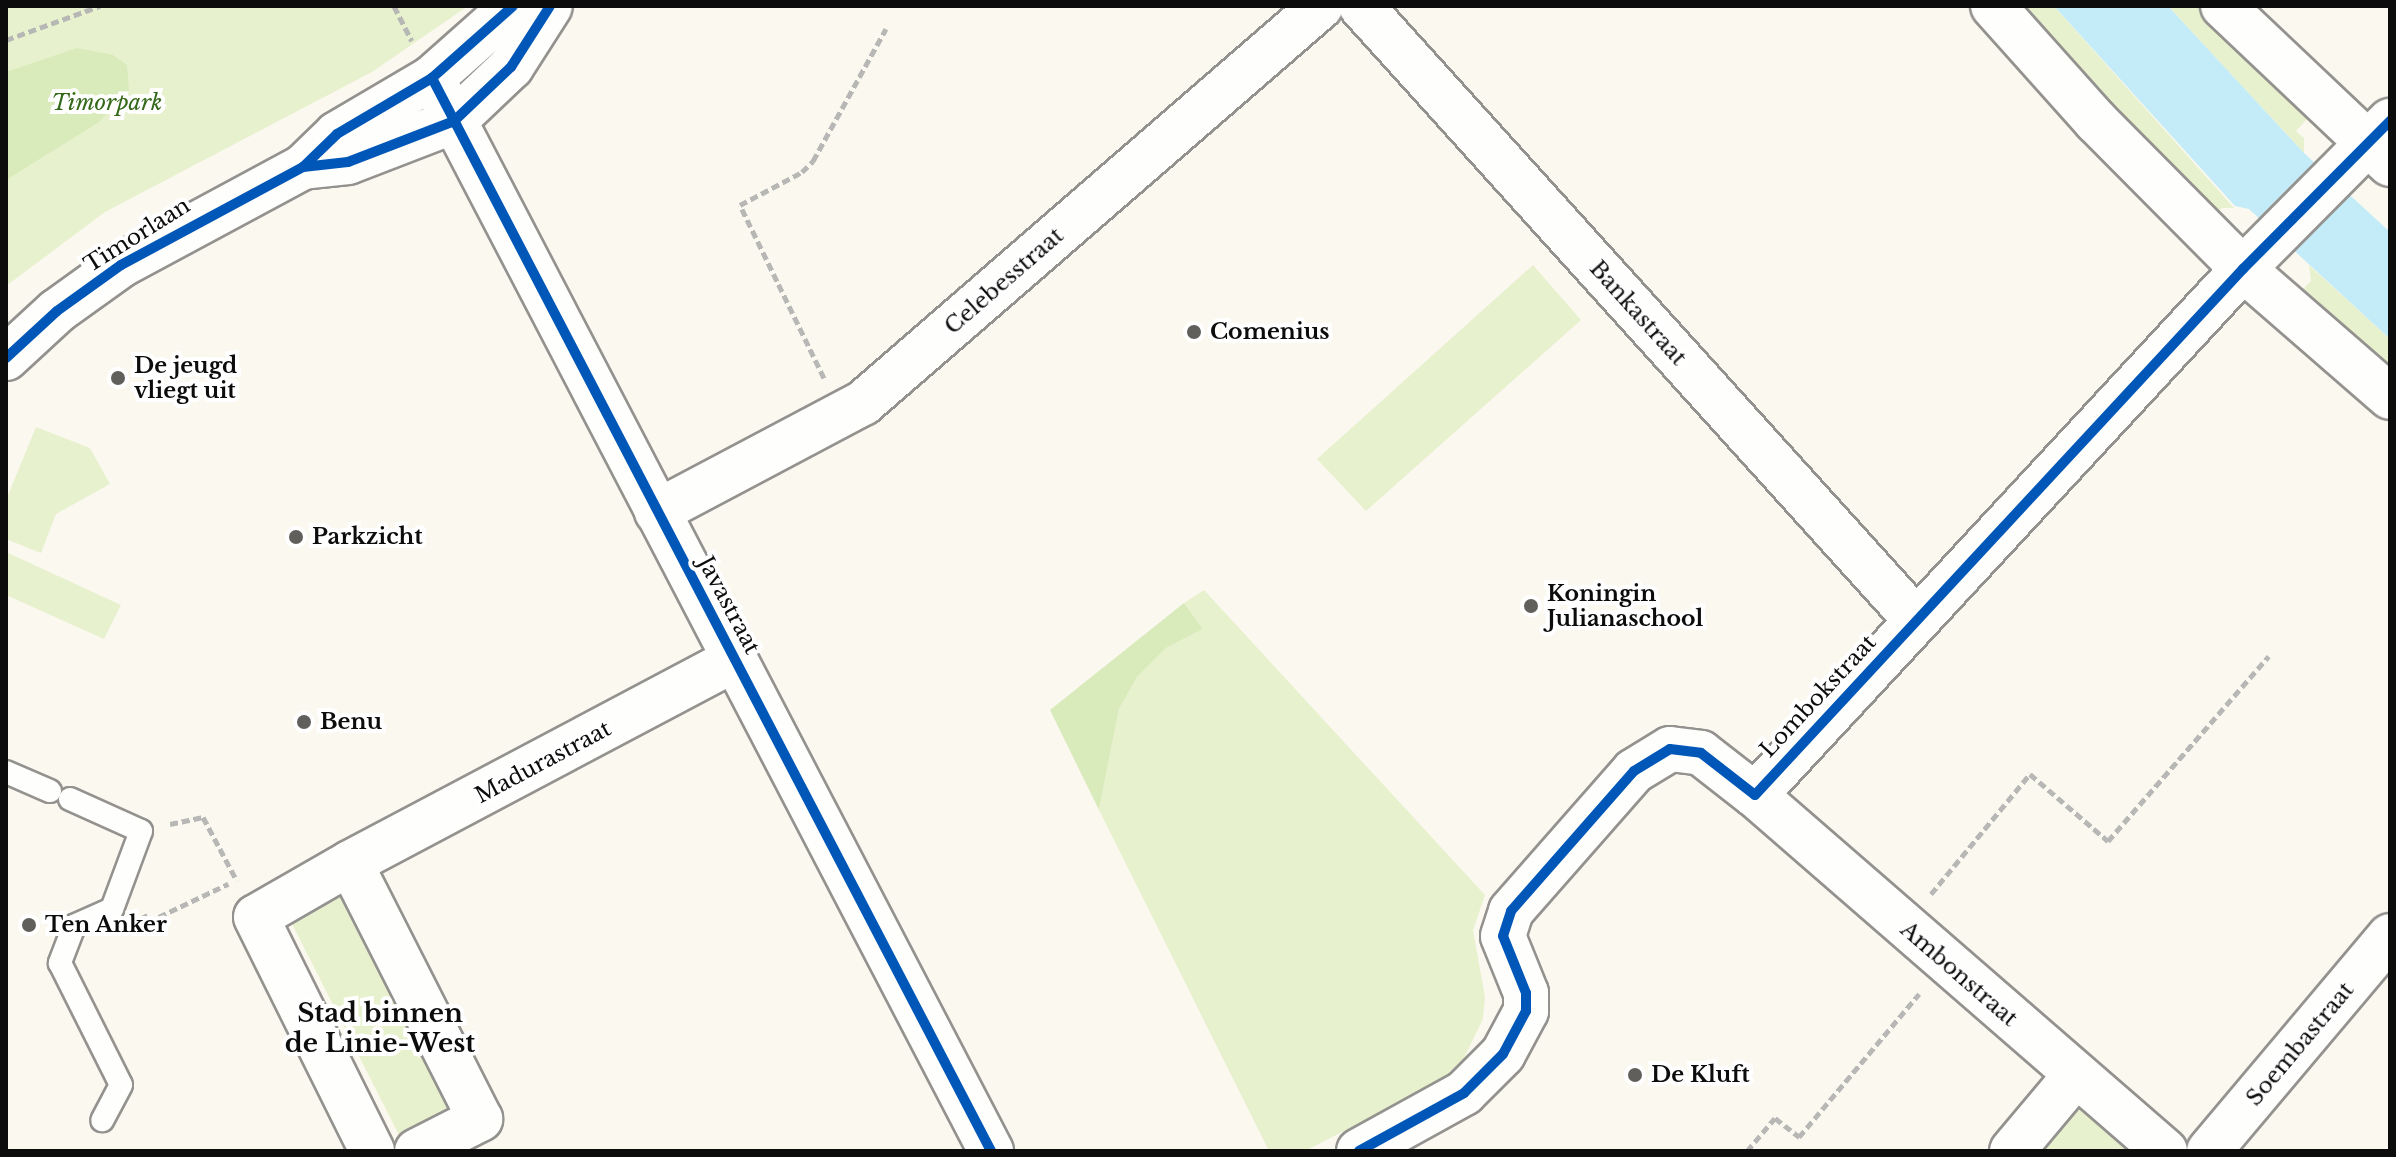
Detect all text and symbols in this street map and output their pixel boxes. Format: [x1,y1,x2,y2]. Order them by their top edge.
park label: Timorpark [52,90,162,116]
street label: Timorlaan [79,192,195,278]
street label: Celebesstraat [939,222,1069,340]
street label: Bankastraat [1584,255,1692,371]
place label: Comenius [1210,319,1330,345]
marker: Comenius [1185,323,1203,341]
place label: De jeugd vliegt uit [134,352,237,404]
marker: De jeugd vliegt uit [109,369,127,387]
place label: Parkzicht [312,524,423,550]
marker: Parkzicht [287,528,305,546]
street label: Javastraat [692,552,766,658]
place label: Koningin Julianaschool [1547,580,1703,632]
marker: Koningin Julianaschool [1522,597,1540,615]
street label: Lombokstraat [1755,629,1881,763]
place label: Benu [320,709,382,735]
marker: Benu [295,713,313,731]
street label: Madurastraat [471,715,615,809]
place label: Ten Anker [45,912,168,938]
marker: Ten Anker [20,916,38,934]
street label: Ambonstraat [1895,916,2023,1032]
street label: Soembastraat [2241,977,2359,1111]
district label: Stad binnen de Linie-West [285,998,475,1060]
place label: De Kluft [1651,1062,1750,1088]
marker: De Kluft [1626,1066,1644,1084]

